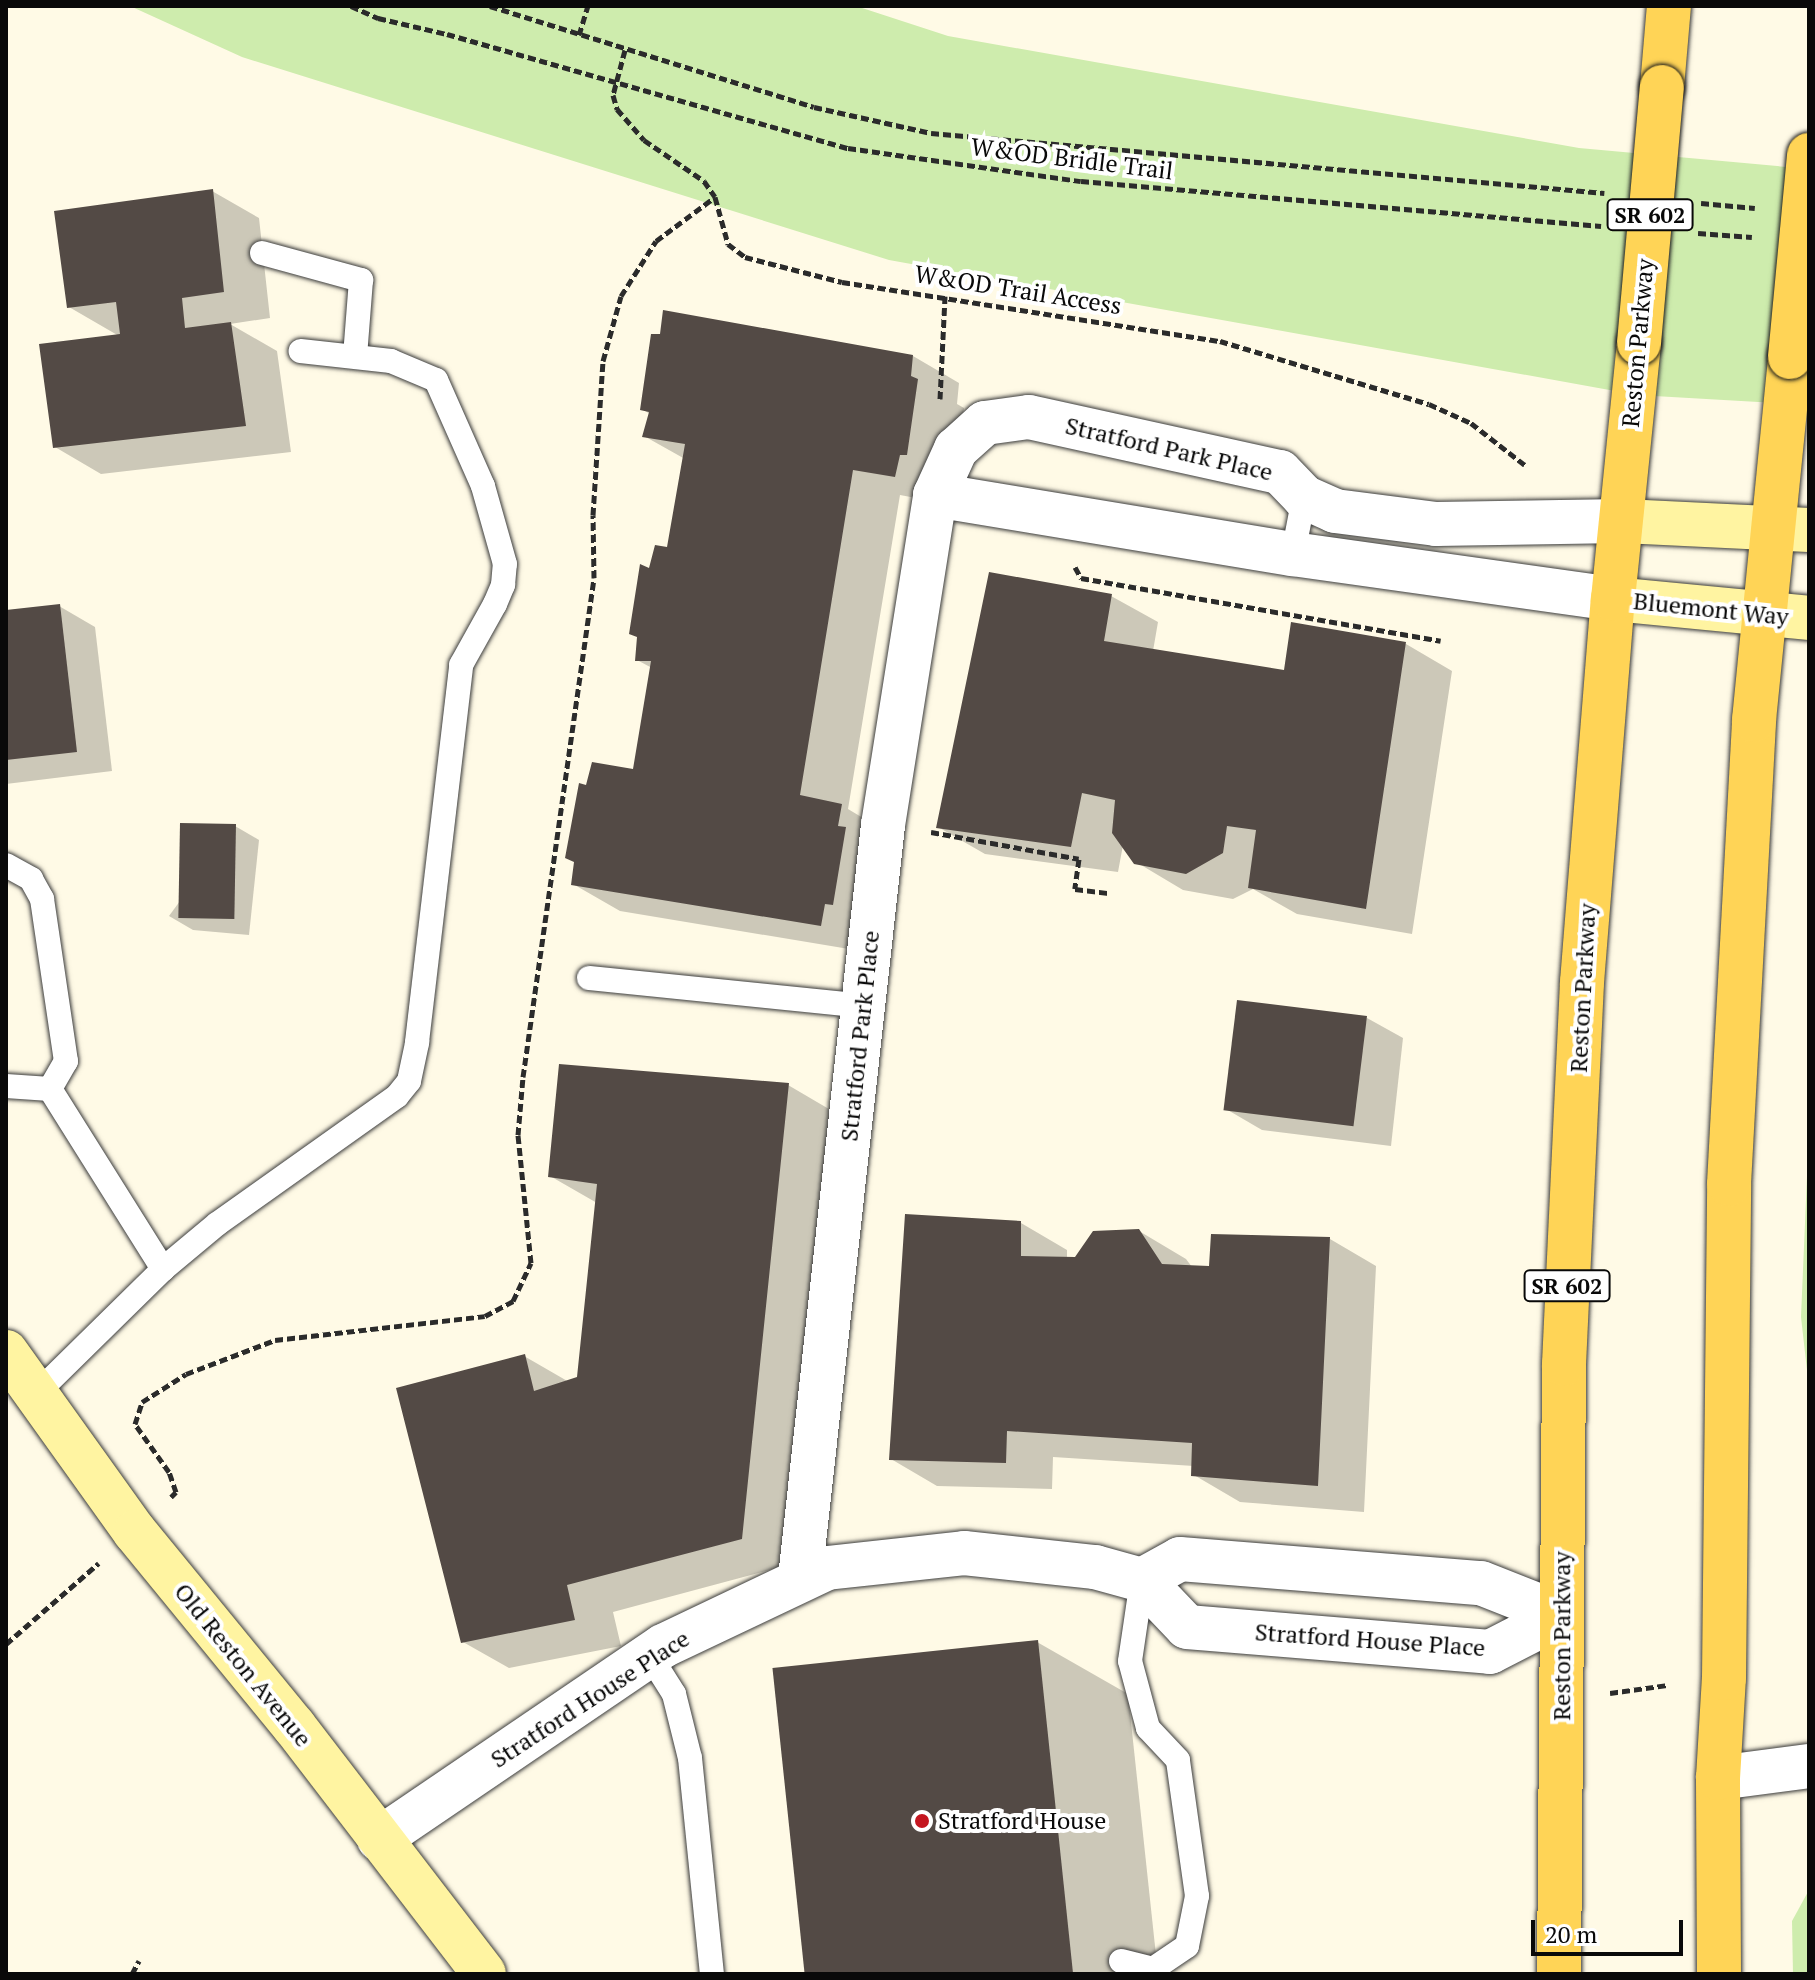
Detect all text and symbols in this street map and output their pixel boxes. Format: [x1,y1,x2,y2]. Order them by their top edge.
street label: W&OD Bridle Trail [969,132,1175,186]
road number: SR 602 [1606,197,1694,233]
street label: Reston Parkway [1616,257,1660,429]
street label: W&OD Trail Access [912,259,1124,321]
street label: Stratford Park Place [1063,411,1275,487]
street label: Bluemont Way [1632,587,1790,631]
street label: Reston Parkway [1564,903,1602,1073]
street label: Stratford Park Place [835,929,885,1143]
road number: SR 602 [1523,1268,1611,1304]
street label: Reston Parkway [1548,1551,1576,1721]
street label: Old Reston Avenue [168,1577,318,1753]
street label: Stratford House Place [1254,1618,1486,1662]
street label: Stratford House Place [485,1624,695,1774]
place label: Stratford House [938,1807,1106,1835]
marker: Stratford House [913,1812,931,1830]
scale bar [1535,1904,1687,1954]
text: 20 m [1545,1918,1597,1950]

